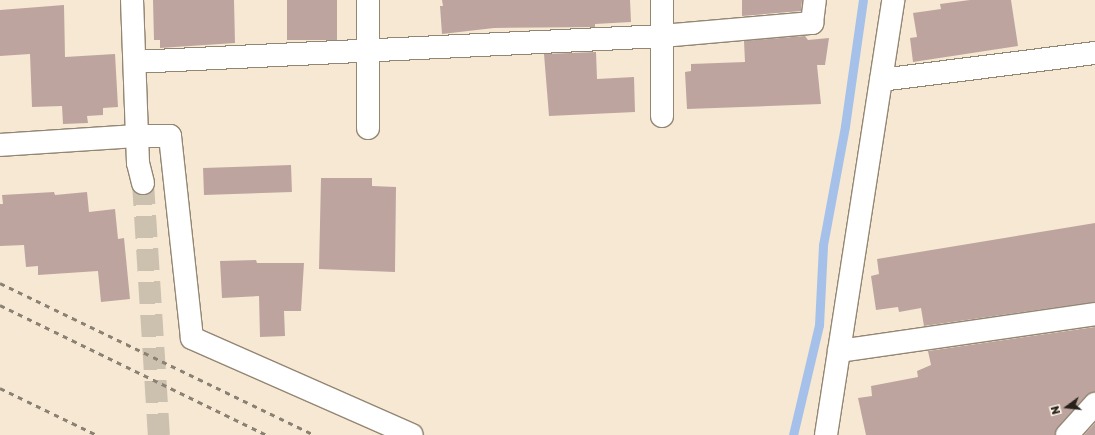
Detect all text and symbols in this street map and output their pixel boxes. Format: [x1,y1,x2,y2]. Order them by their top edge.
north arrow [1047,387,1087,427]
text: N [1048,405,1062,416]

